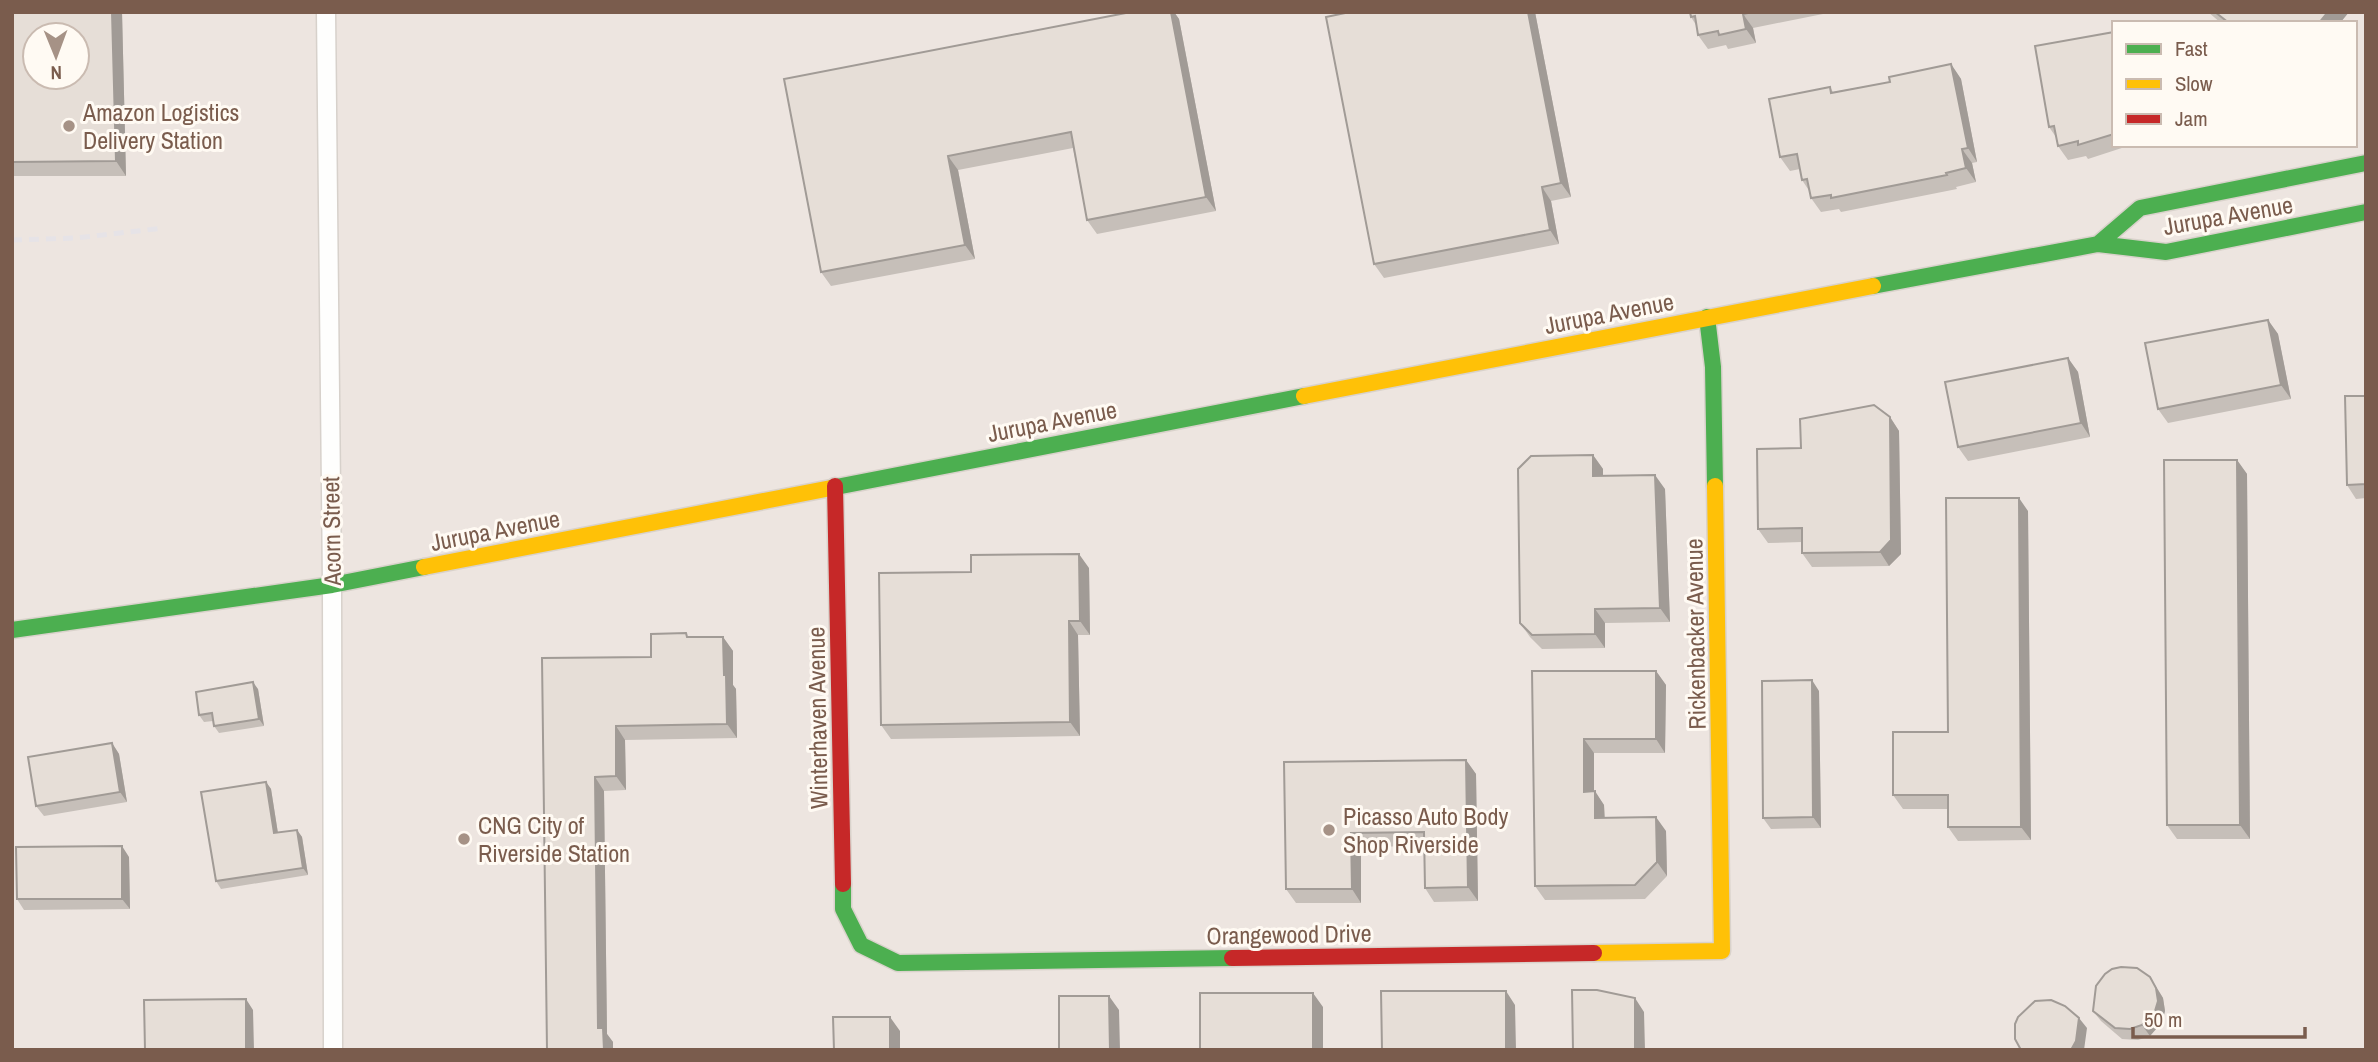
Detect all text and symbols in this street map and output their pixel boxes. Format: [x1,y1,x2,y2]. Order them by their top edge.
north arrow [21,21,91,91]
legend [2112,21,2357,147]
text: Fast [2175,34,2208,63]
text: N [50,60,62,86]
text: Slow [2175,69,2213,98]
place label: Amazon Logistics Delivery Station [82,96,239,156]
text: Jam [2175,104,2208,133]
marker: Amazon Logistics Delivery Station [61,118,77,134]
street label: Jurupa Avenue [2161,188,2295,242]
street label: Jurupa Avenue [1542,285,1676,341]
street label: Jurupa Avenue [985,393,1119,449]
street label: Acorn Street [314,476,348,587]
street label: Jurupa Avenue [428,502,562,558]
street label: Rickenbacker Avenue [1677,538,1713,730]
street label: Winterhaven Avenue [799,627,835,809]
place label: Picasso Auto Body Shop Riverside [1343,800,1508,860]
place label: CNG City of Riverside Station [478,809,630,869]
marker: Picasso Auto Body Shop Riverside [1321,822,1337,838]
marker: CNG City of Riverside Station [456,831,472,847]
street label: Orangewood Drive [1206,917,1372,951]
scale bar [2133,996,2304,1040]
text: 50 m [2144,1005,2182,1034]

